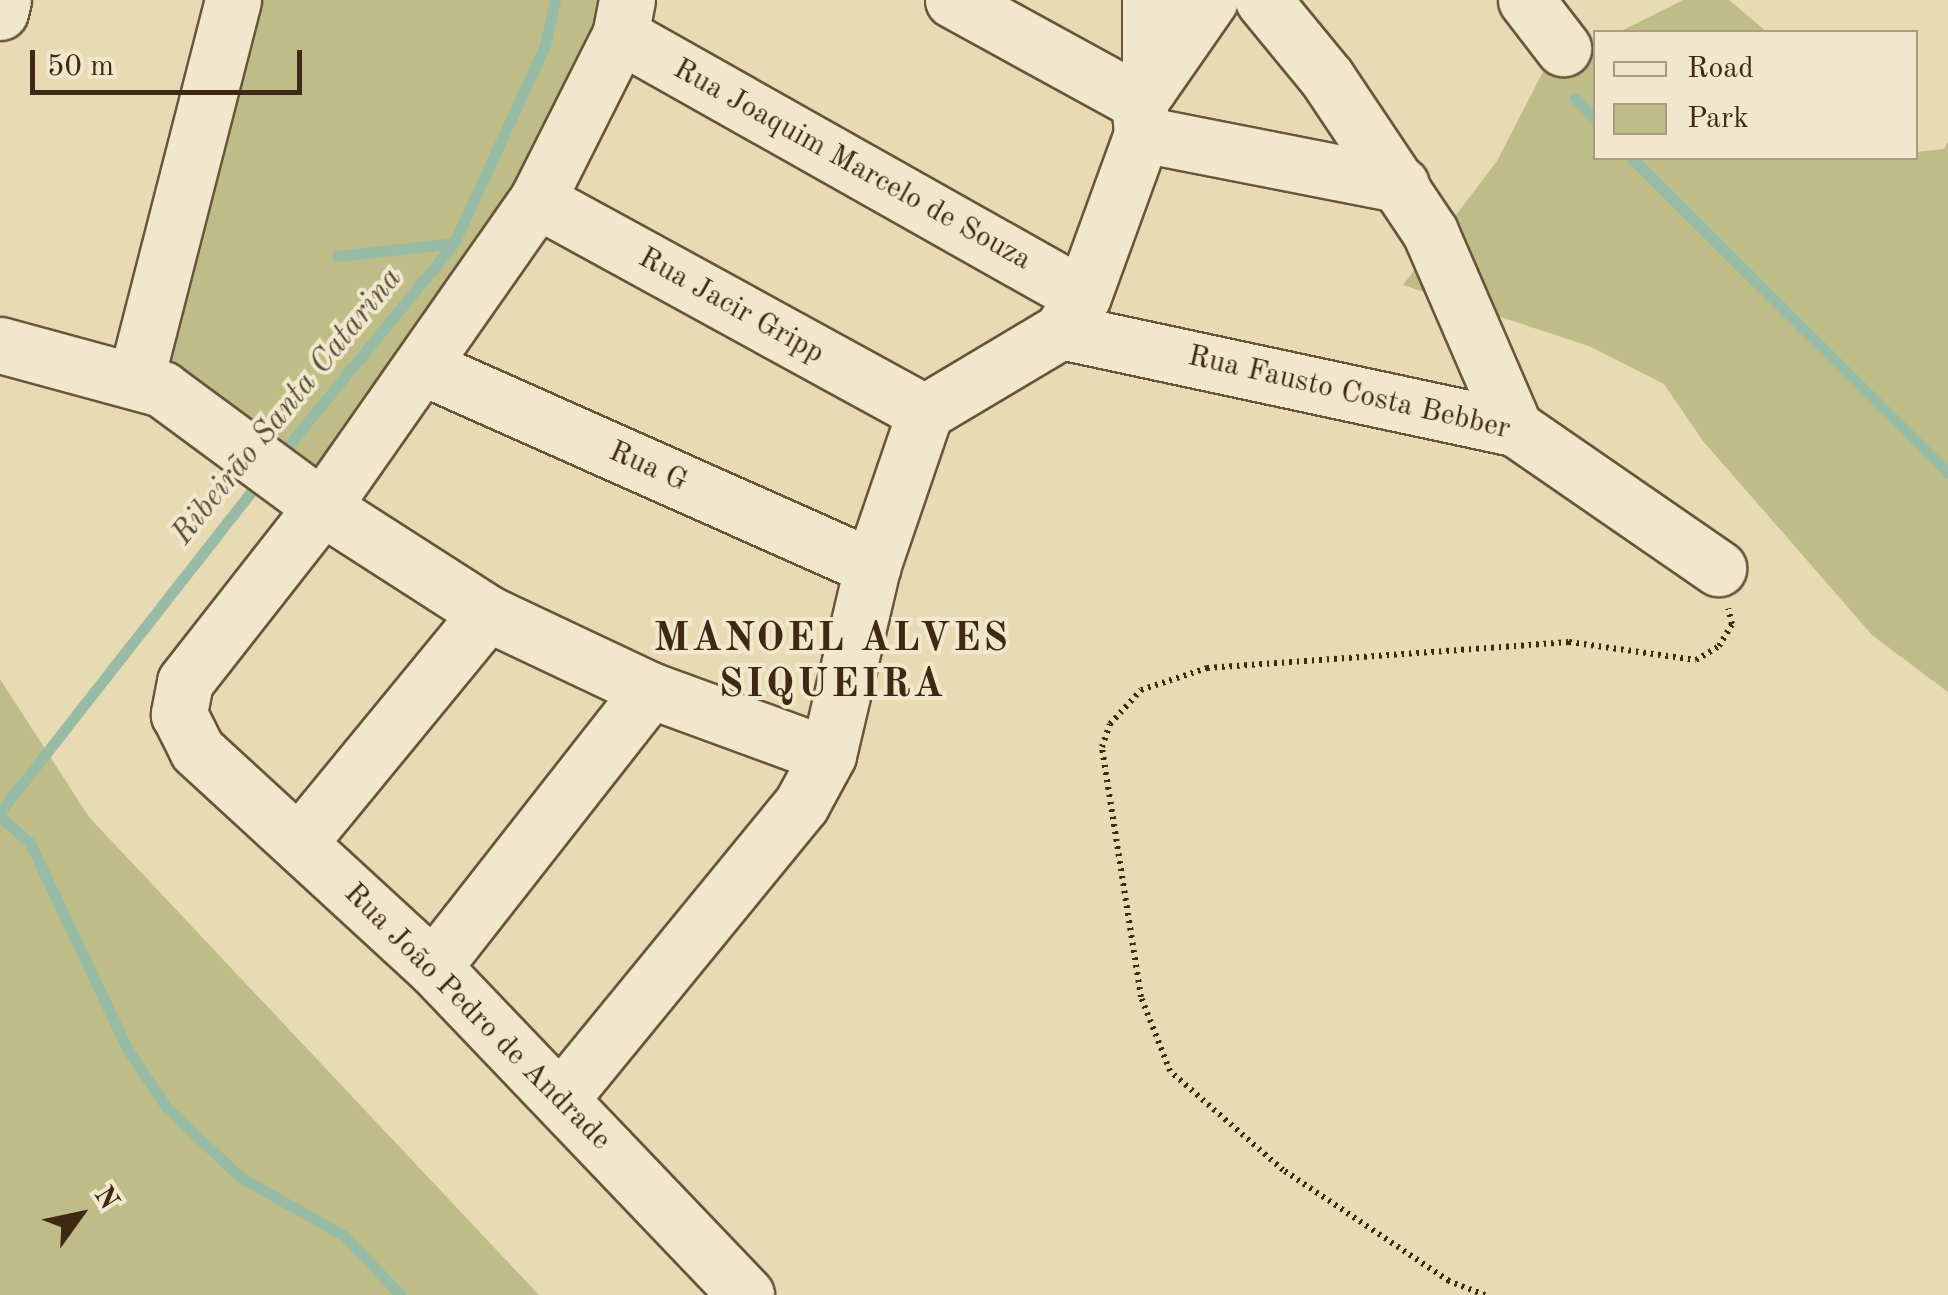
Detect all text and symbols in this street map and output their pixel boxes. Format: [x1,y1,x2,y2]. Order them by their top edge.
scale bar [35,30,308,92]
legend [1593,30,1918,160]
street label: Rua Joaquim Marcelo de Souza [667,51,1037,279]
text: 50 m [47,52,114,82]
text: Road [1687,54,1754,84]
text: Park [1687,104,1749,134]
street label: Rua Jacir Gripp [632,240,830,372]
water label: Ribeirão Santa Catarina [164,261,412,553]
street label: Rua Fausto Costa Bebber [1184,338,1514,448]
street label: Rua G [603,434,693,500]
district label: MANOEL ALVES SIQUEIRA [654,616,1010,710]
street label: Rua João Pedro de Andrade [336,876,618,1158]
north arrow [30,1165,130,1265]
text: N [88,1182,123,1215]

